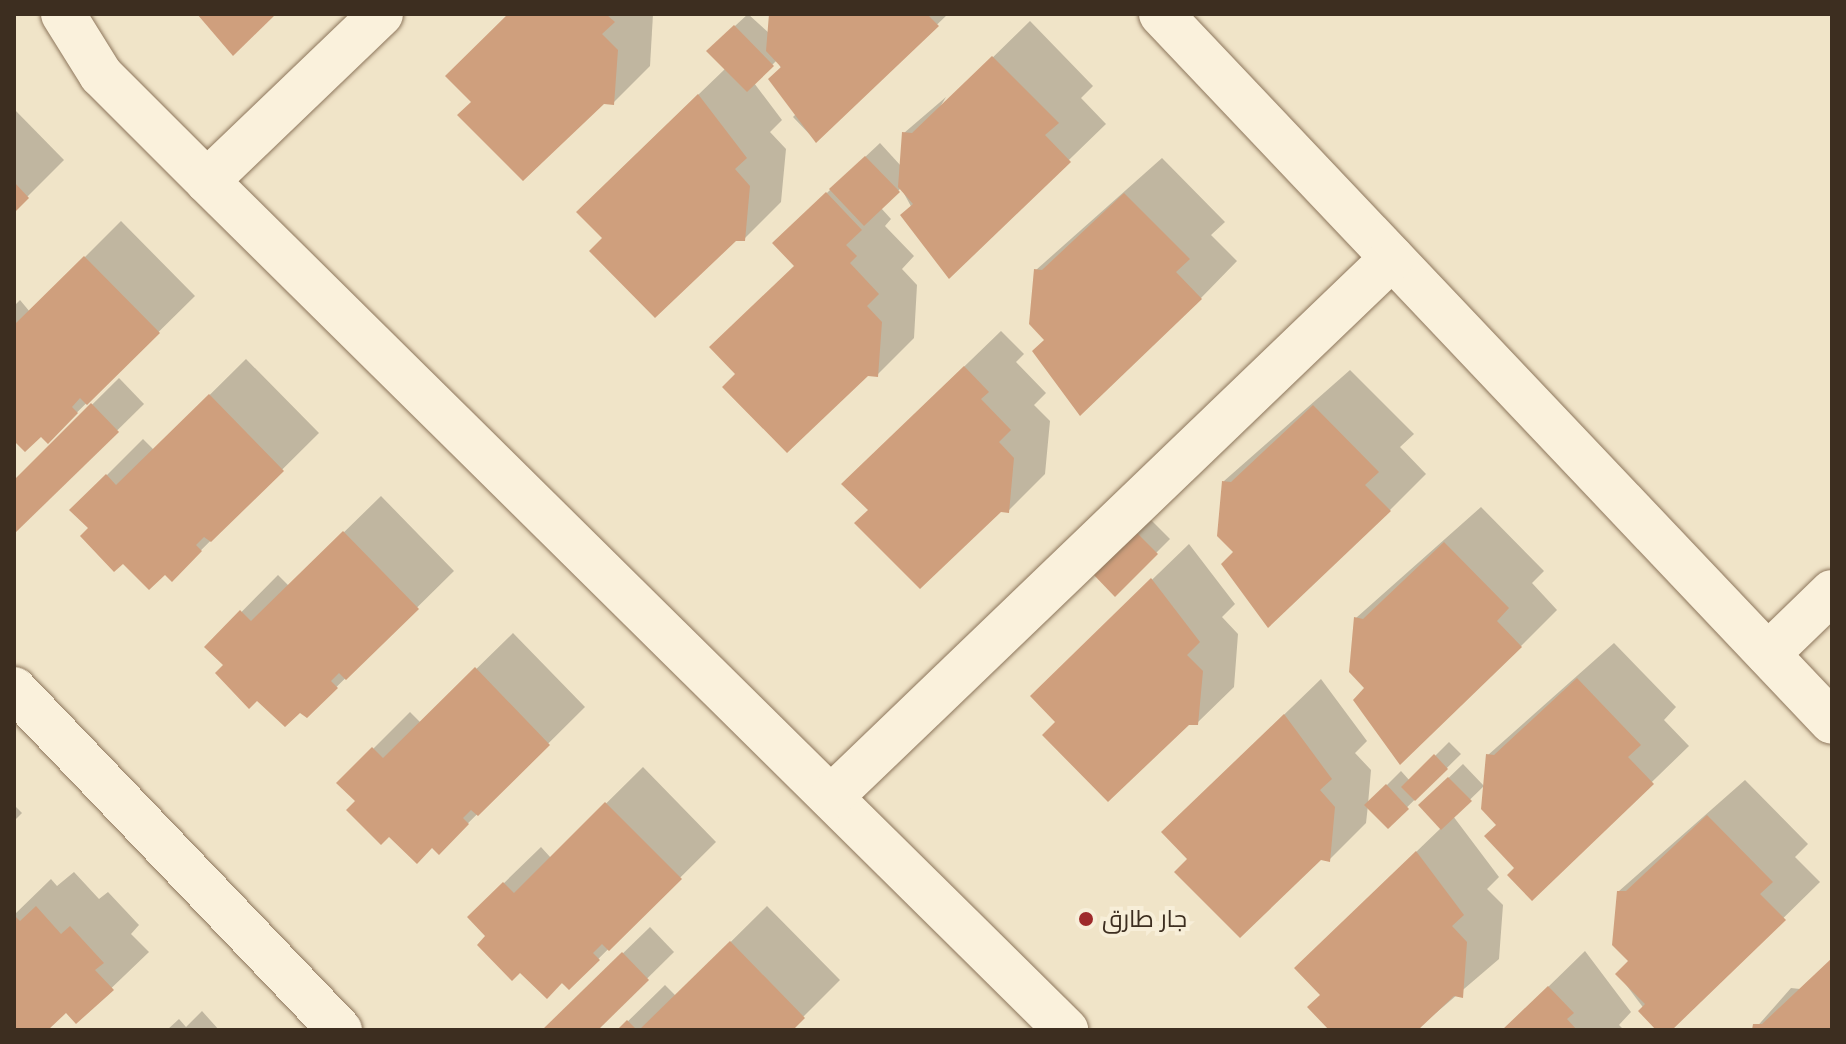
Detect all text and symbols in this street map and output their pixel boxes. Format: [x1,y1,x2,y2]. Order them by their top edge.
place label: جار طارق [1102,905,1187,933]
marker: جار طارق [1077,910,1095,928]

